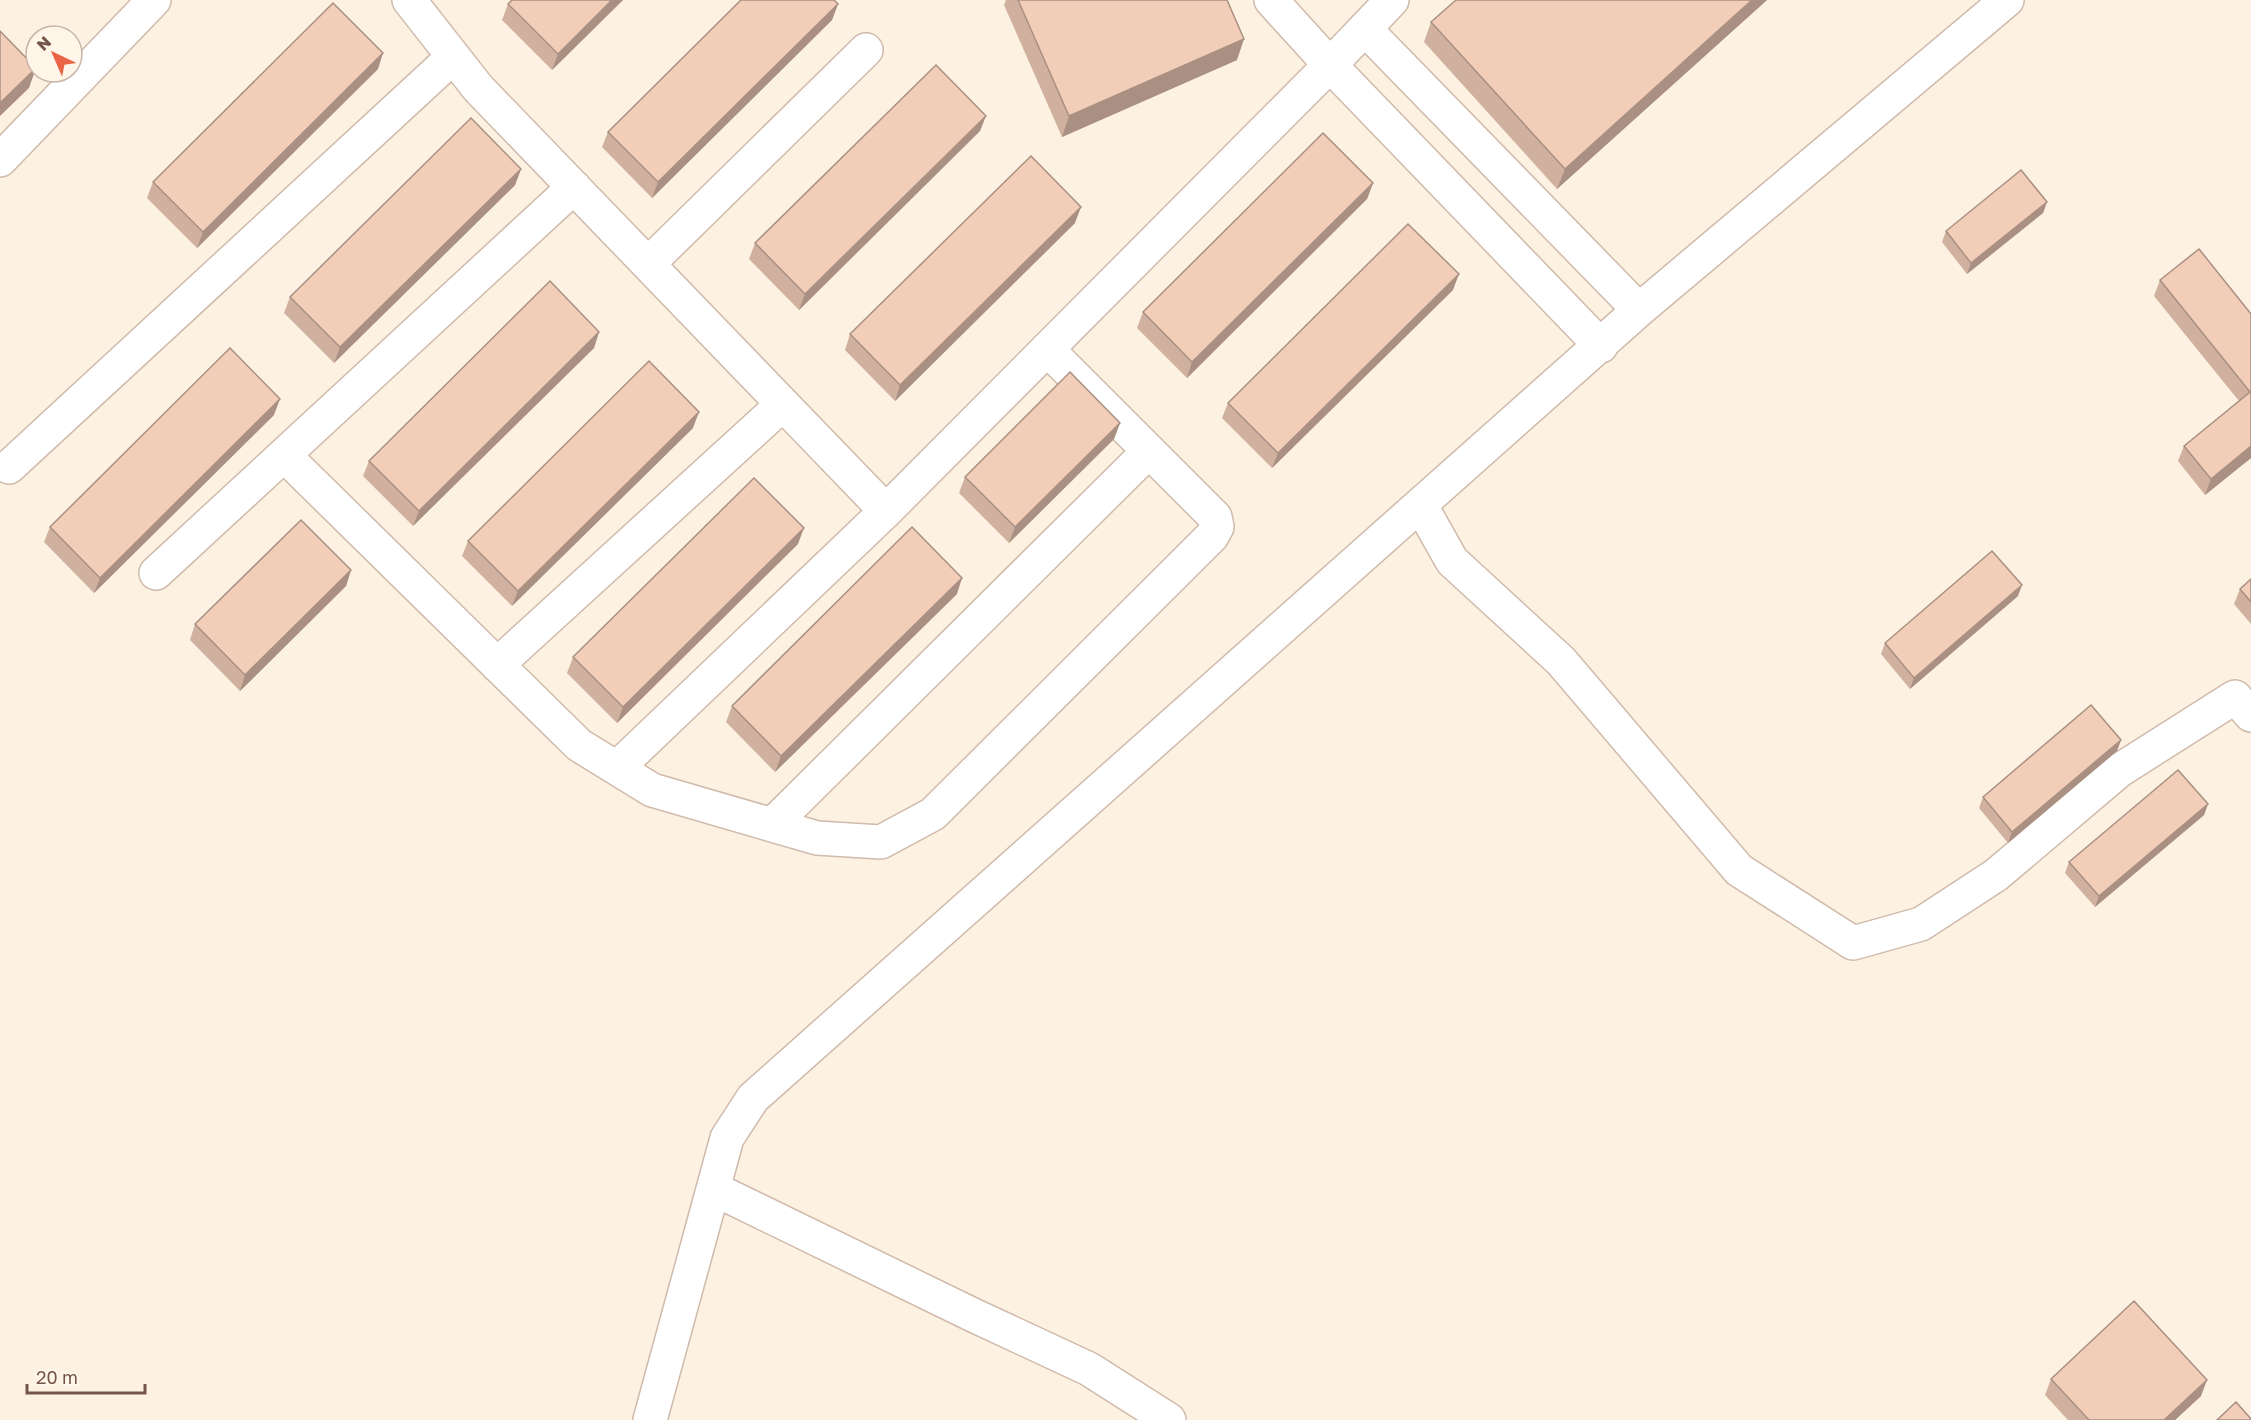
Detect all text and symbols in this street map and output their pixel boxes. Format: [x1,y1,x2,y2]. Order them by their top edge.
north arrow [24,24,84,84]
text: N [32,32,55,55]
scale bar [27,1357,146,1395]
text: 20 m [36,1366,78,1388]

